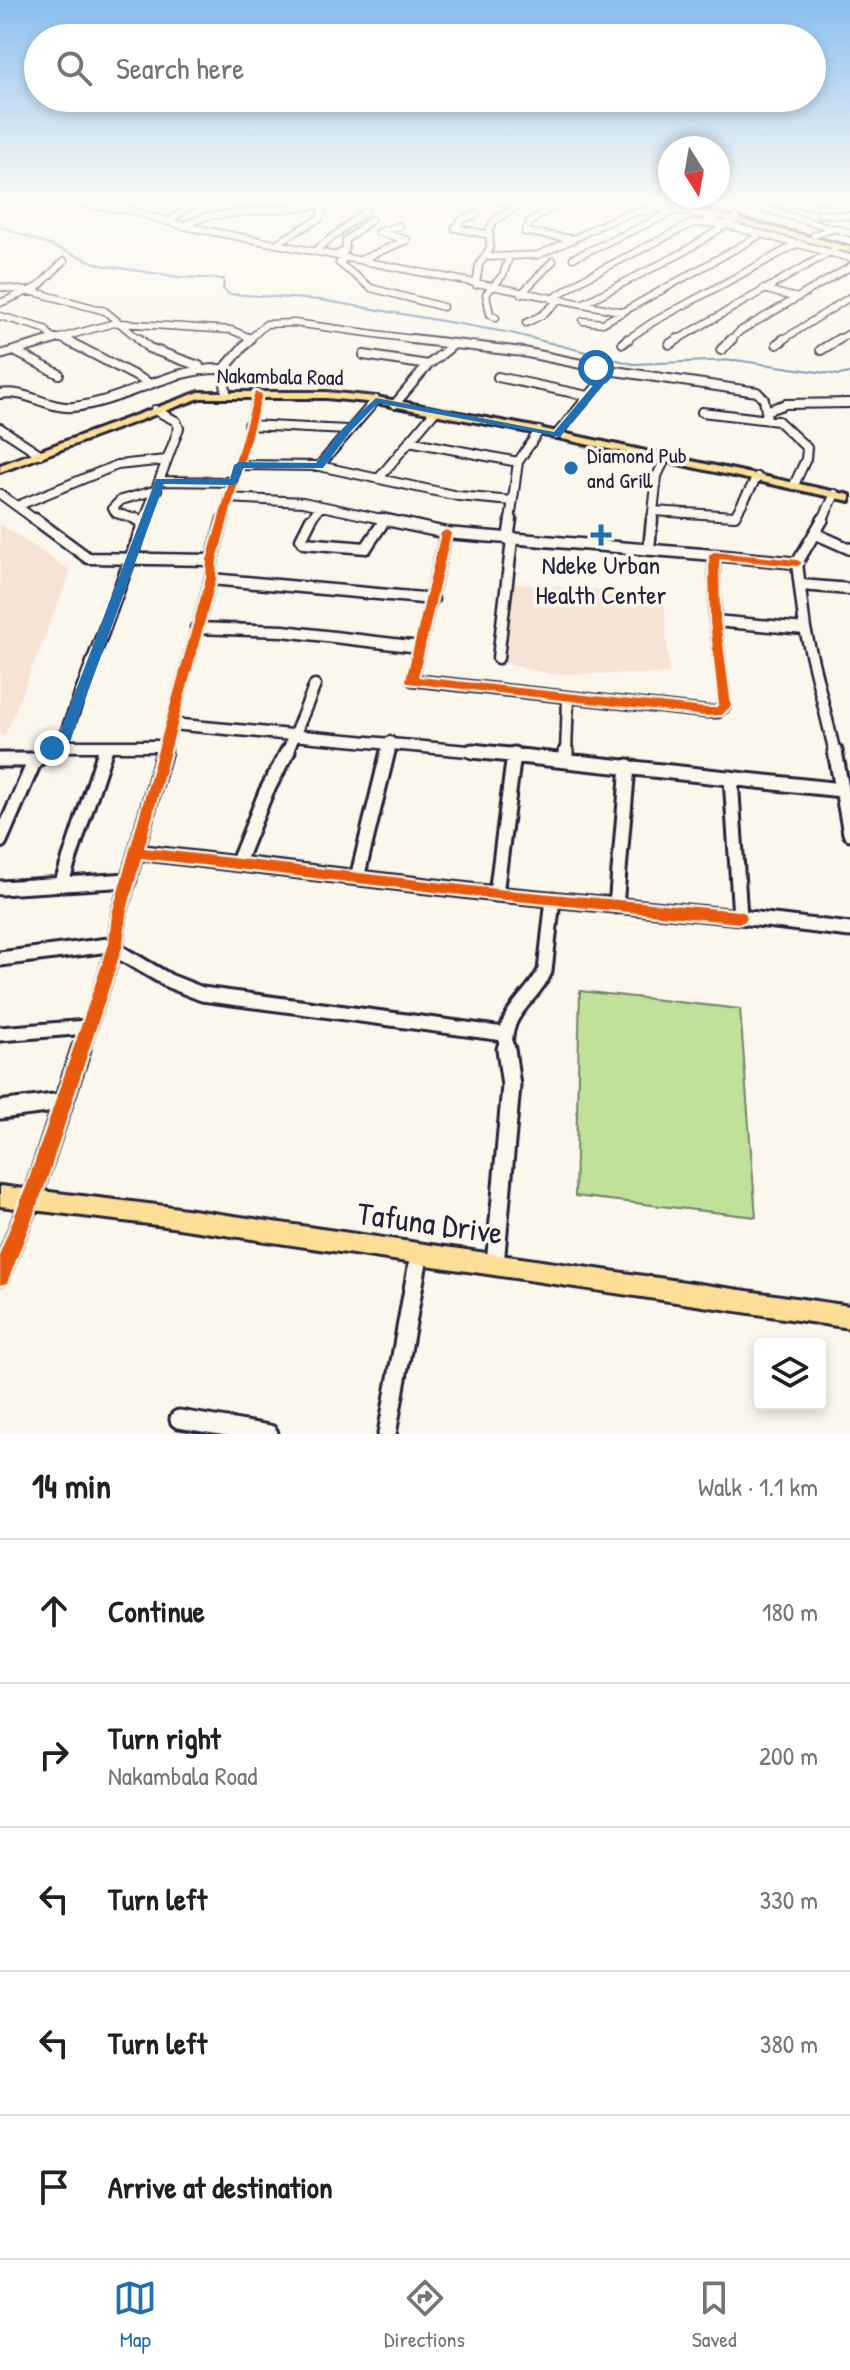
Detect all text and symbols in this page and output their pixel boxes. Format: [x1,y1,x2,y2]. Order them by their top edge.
search box [24,24,826,112]
icon: search [52,46,96,90]
text: Search here [116,48,244,88]
north arrow [658,136,730,208]
route start [578,350,614,386]
street label: Nakambala Road [217,360,344,392]
place label: Diamond Pub and Grill [587,440,687,495]
marker: Diamond Pub and Grill [562,459,580,477]
marker: Ndeke Urban Health Center [590,524,612,546]
place label: Ndeke Urban Health Center [535,547,667,612]
route end [34,730,70,766]
street label: Tafuna Drive [355,1191,506,1254]
map controls [754,1338,826,1410]
button: layers [754,1338,826,1410]
text: 14 min [32,1463,111,1509]
text: Walk · 1.1 km [698,1469,818,1504]
icon: ahead [32,1589,76,1633]
text: Continue [108,1591,205,1631]
text: 180 m [762,1594,818,1629]
text: Turn right [108,1718,221,1758]
icon: right [32,1733,76,1777]
text: 200 m [759,1738,818,1773]
text: Nakambala Road [108,1758,257,1793]
icon: left [32,1877,76,1921]
text: Turn left [108,1879,207,1919]
text: 330 m [759,1882,818,1917]
icon: left [32,2021,76,2065]
text: Turn left [108,2023,207,2063]
text: 380 m [760,2026,818,2061]
icon: arrive [32,2165,76,2209]
text: Arrive at destination [108,2167,333,2207]
tab: Map [113,2276,157,2354]
tab: Directions [384,2276,465,2354]
tab: Saved [692,2276,737,2354]

